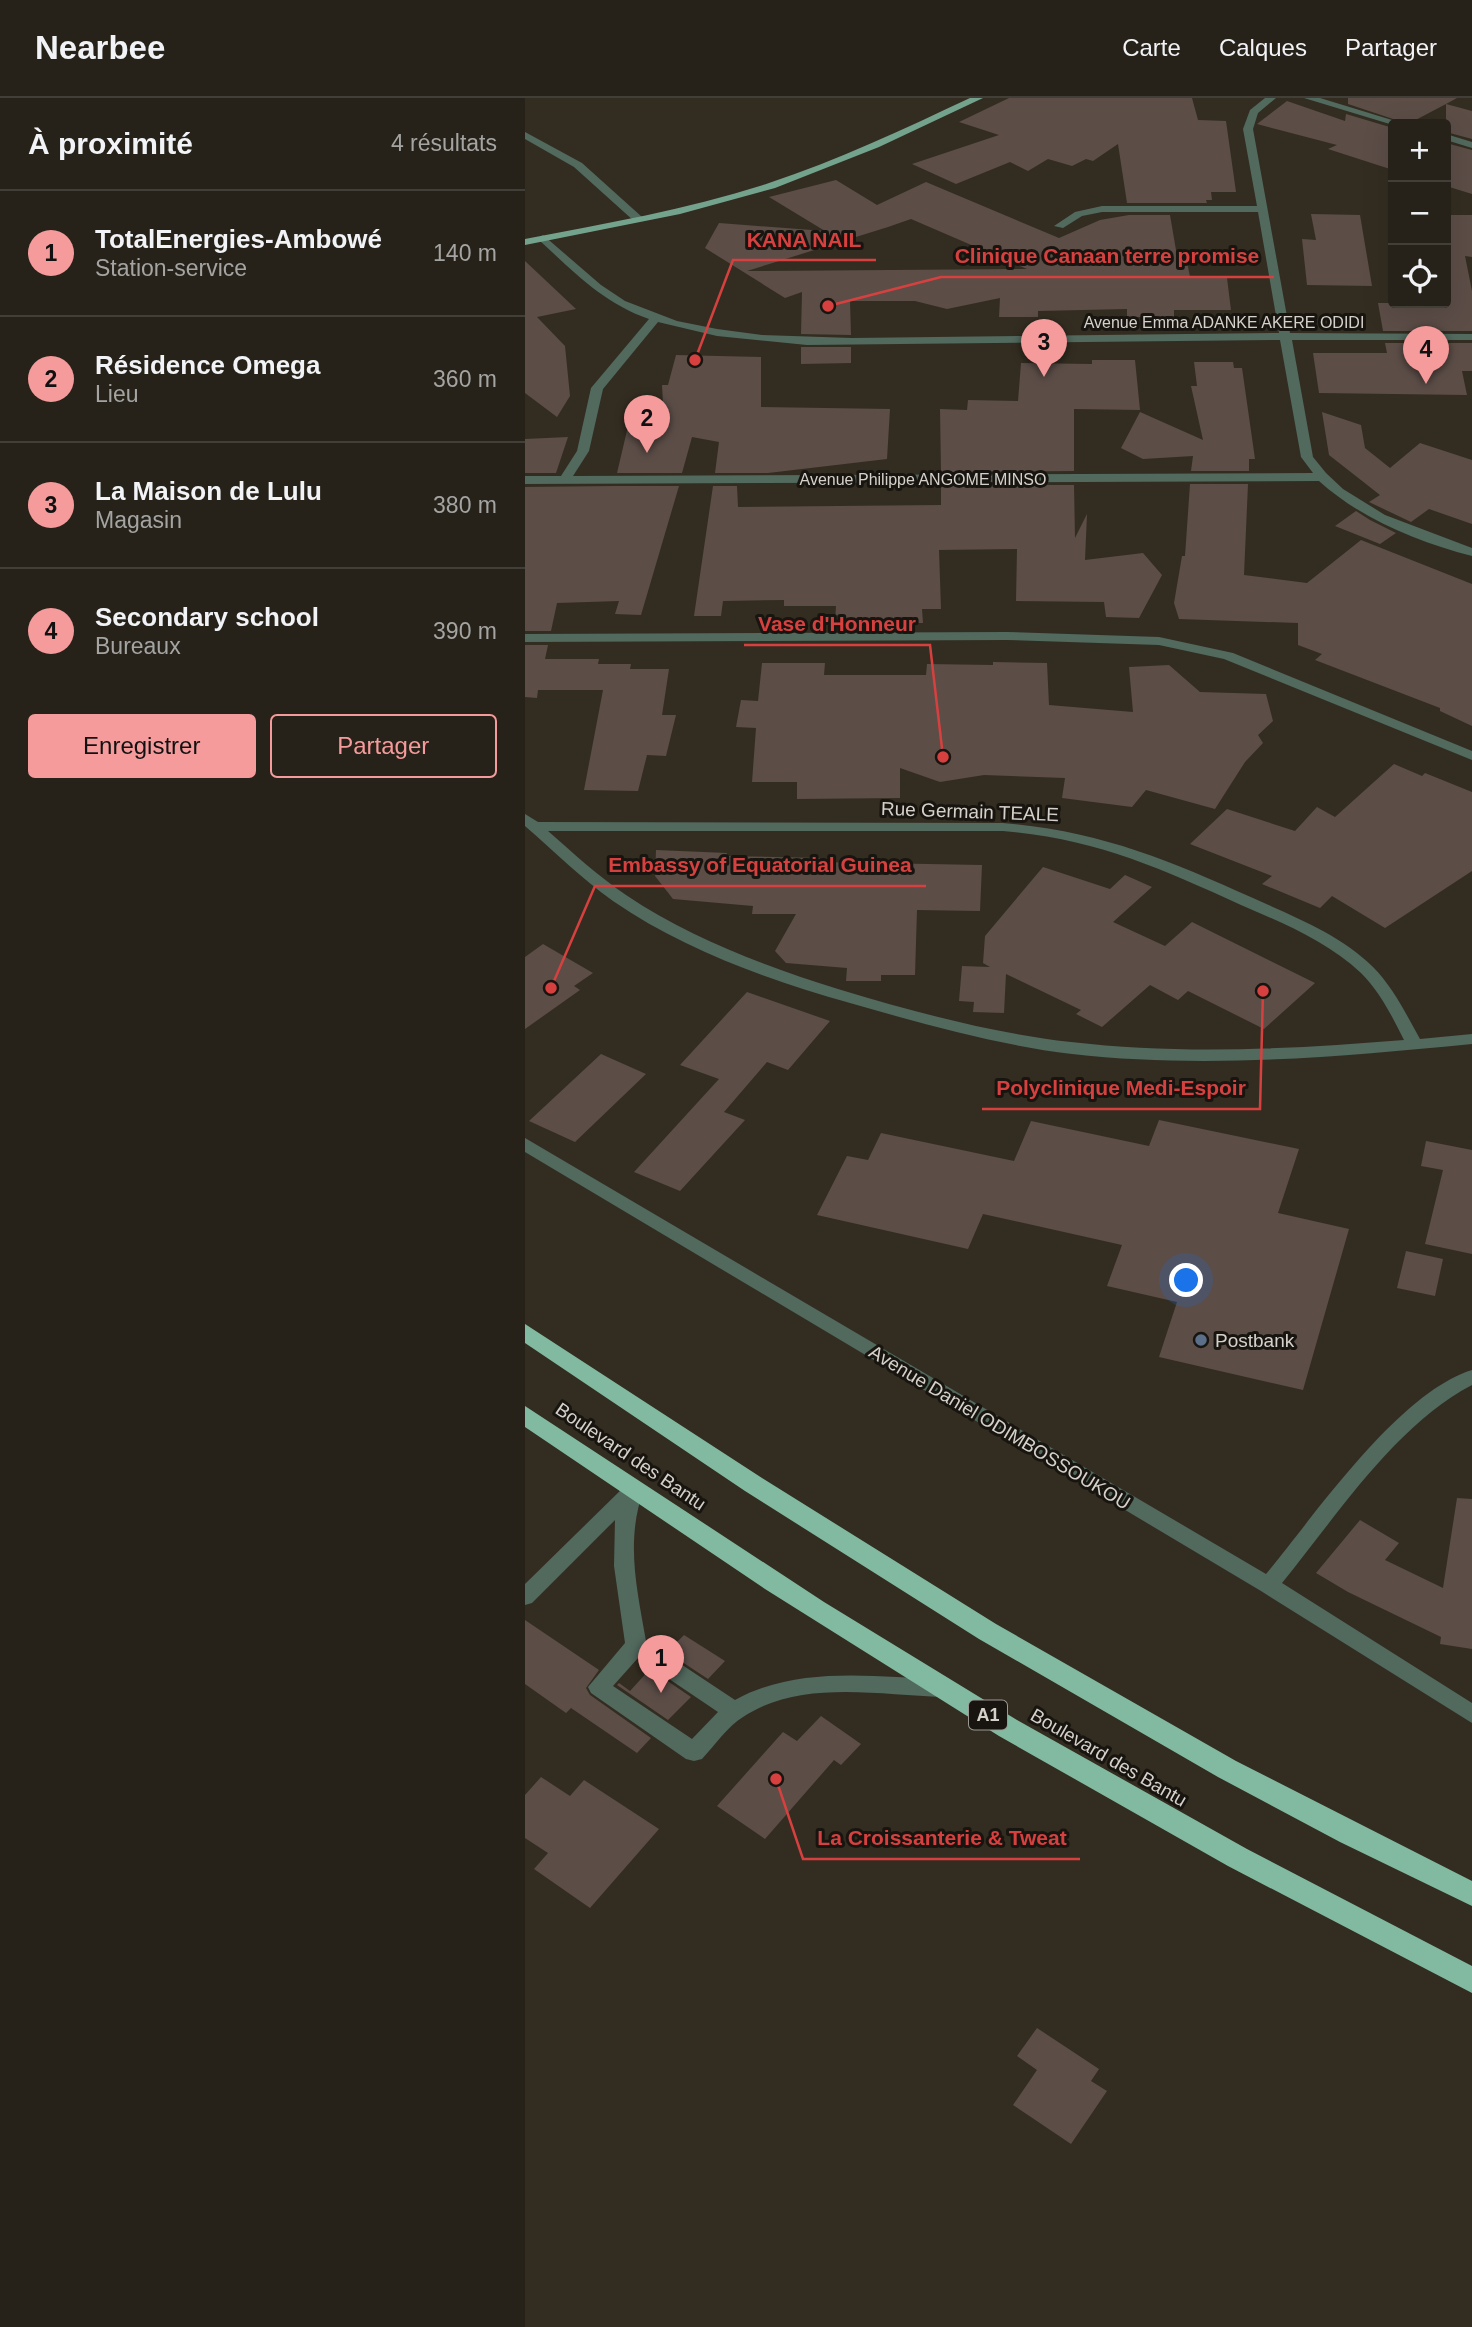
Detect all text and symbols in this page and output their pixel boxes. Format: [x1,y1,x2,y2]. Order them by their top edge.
text: Nearbee [35,29,165,66]
text: Carte [1122,34,1181,61]
text: Calques [1219,34,1307,61]
text: Partager [1345,34,1437,61]
map controls [1388,119,1451,308]
button: + [1388,119,1451,182]
text: À proximité [28,127,193,160]
text: 4 résultats [391,130,497,156]
button: − [1388,182,1451,245]
callout: KANA NAIL [733,218,876,260]
text: TotalEnergies-Ambowé [95,224,382,254]
text: KANA NAIL [747,228,862,251]
callout: Clinique Canaan terre promise [941,235,1274,277]
text: 1 [45,240,57,266]
text: 140 m [433,240,497,266]
text: Clinique Canaan terre promise [955,244,1259,267]
button: locate [1388,245,1451,308]
text: Station-service [95,255,247,281]
street label: Avenue Emma ADANKE AKERE ODIDI [1084,314,1364,331]
pin: 3 [1021,319,1067,377]
pin: 4 [1403,326,1449,384]
text: Résidence Omega [95,350,320,380]
text: 2 [45,366,57,392]
text: 360 m [433,366,497,392]
text: Lieu [95,381,138,407]
pin: 2 [624,395,670,453]
street label: Avenue Philippe ANGOME MINSO [800,471,1046,488]
text: La Maison de Lulu [95,476,322,506]
text: 3 [45,492,57,518]
text: 380 m [433,492,497,518]
text: Magasin [95,507,182,533]
text: Secondary school [95,602,319,632]
callout: Vase d'Honneur [744,603,930,645]
text: Vase d'Honneur [758,612,916,635]
text: 4 [45,618,57,644]
text: 390 m [433,618,497,644]
text: Bureaux [95,633,181,659]
button: Enregistrer [28,714,256,778]
button: Partager [270,714,497,778]
street label: Rue Germain TEALE [881,798,1059,825]
callout: Embassy of Equatorial Guinea [595,844,926,886]
text: Embassy of Equatorial Guinea [608,853,912,876]
callout: Polyclinique Medi-Espoir [982,1067,1260,1109]
text: Polyclinique Medi-Espoir [996,1076,1246,1099]
your location [1169,1263,1203,1297]
place label: Postbank [1215,1330,1295,1351]
marker: Postbank [1193,1332,1209,1348]
street label: Avenue Daniel ODIMBOSSOUKOU [865,1341,1134,1514]
street label: Boulevard des Bantu [552,1398,710,1514]
pin: 1 [638,1635,684,1693]
road number: A1 [969,1700,1007,1730]
street label: Boulevard des Bantu [1027,1704,1190,1811]
callout: La Croissanterie & Tweat [803,1817,1080,1859]
text: La Croissanterie & Tweat [817,1826,1067,1849]

